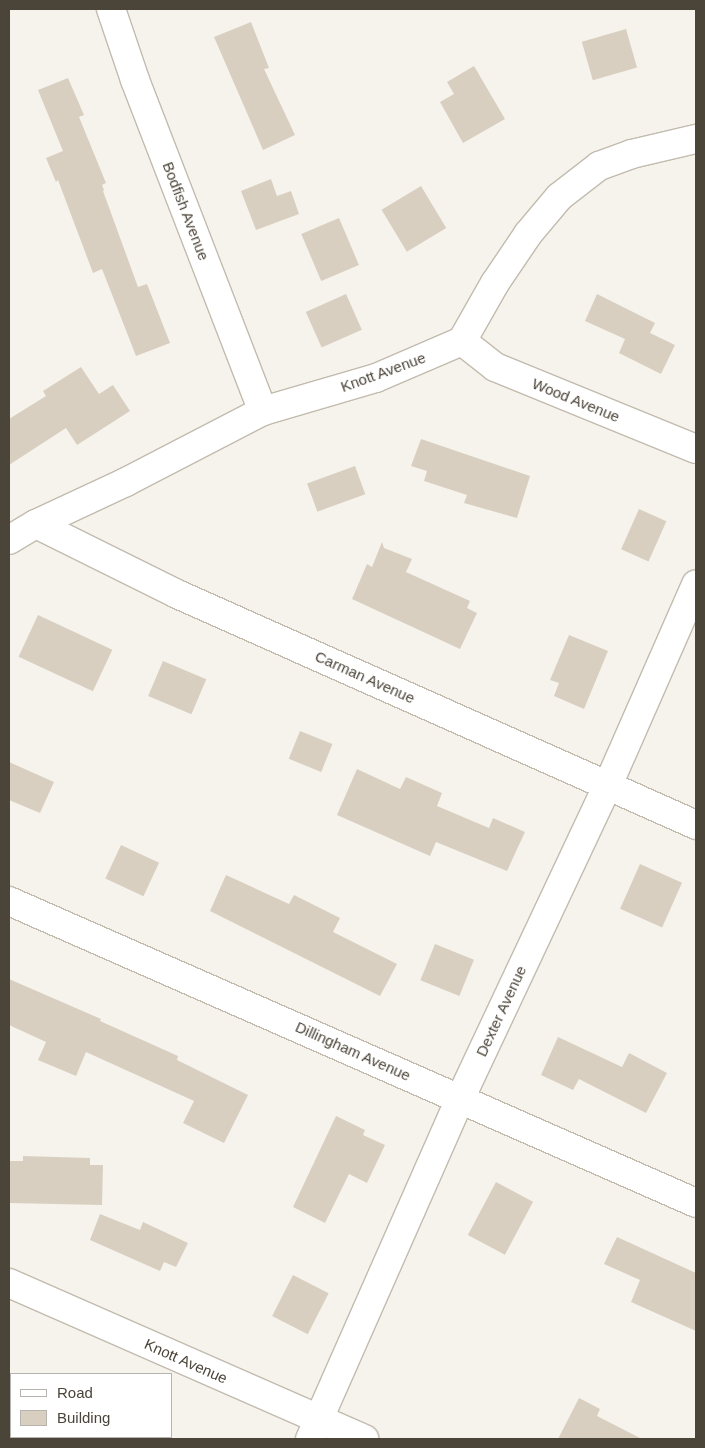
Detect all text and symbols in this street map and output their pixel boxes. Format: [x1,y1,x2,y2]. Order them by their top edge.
street label: Bodfish Avenue [159,159,213,263]
street label: Knott Avenue [338,348,428,396]
street label: Wood Avenue [529,374,623,426]
street label: Carman Avenue [312,647,418,707]
street label: Dexter Avenue [472,962,530,1060]
street label: Dillingham Avenue [292,1017,414,1085]
street label: Knott Avenue [141,1335,231,1387]
legend [10,1373,172,1438]
text: Road [57,1384,93,1401]
text: Building [57,1409,110,1426]

